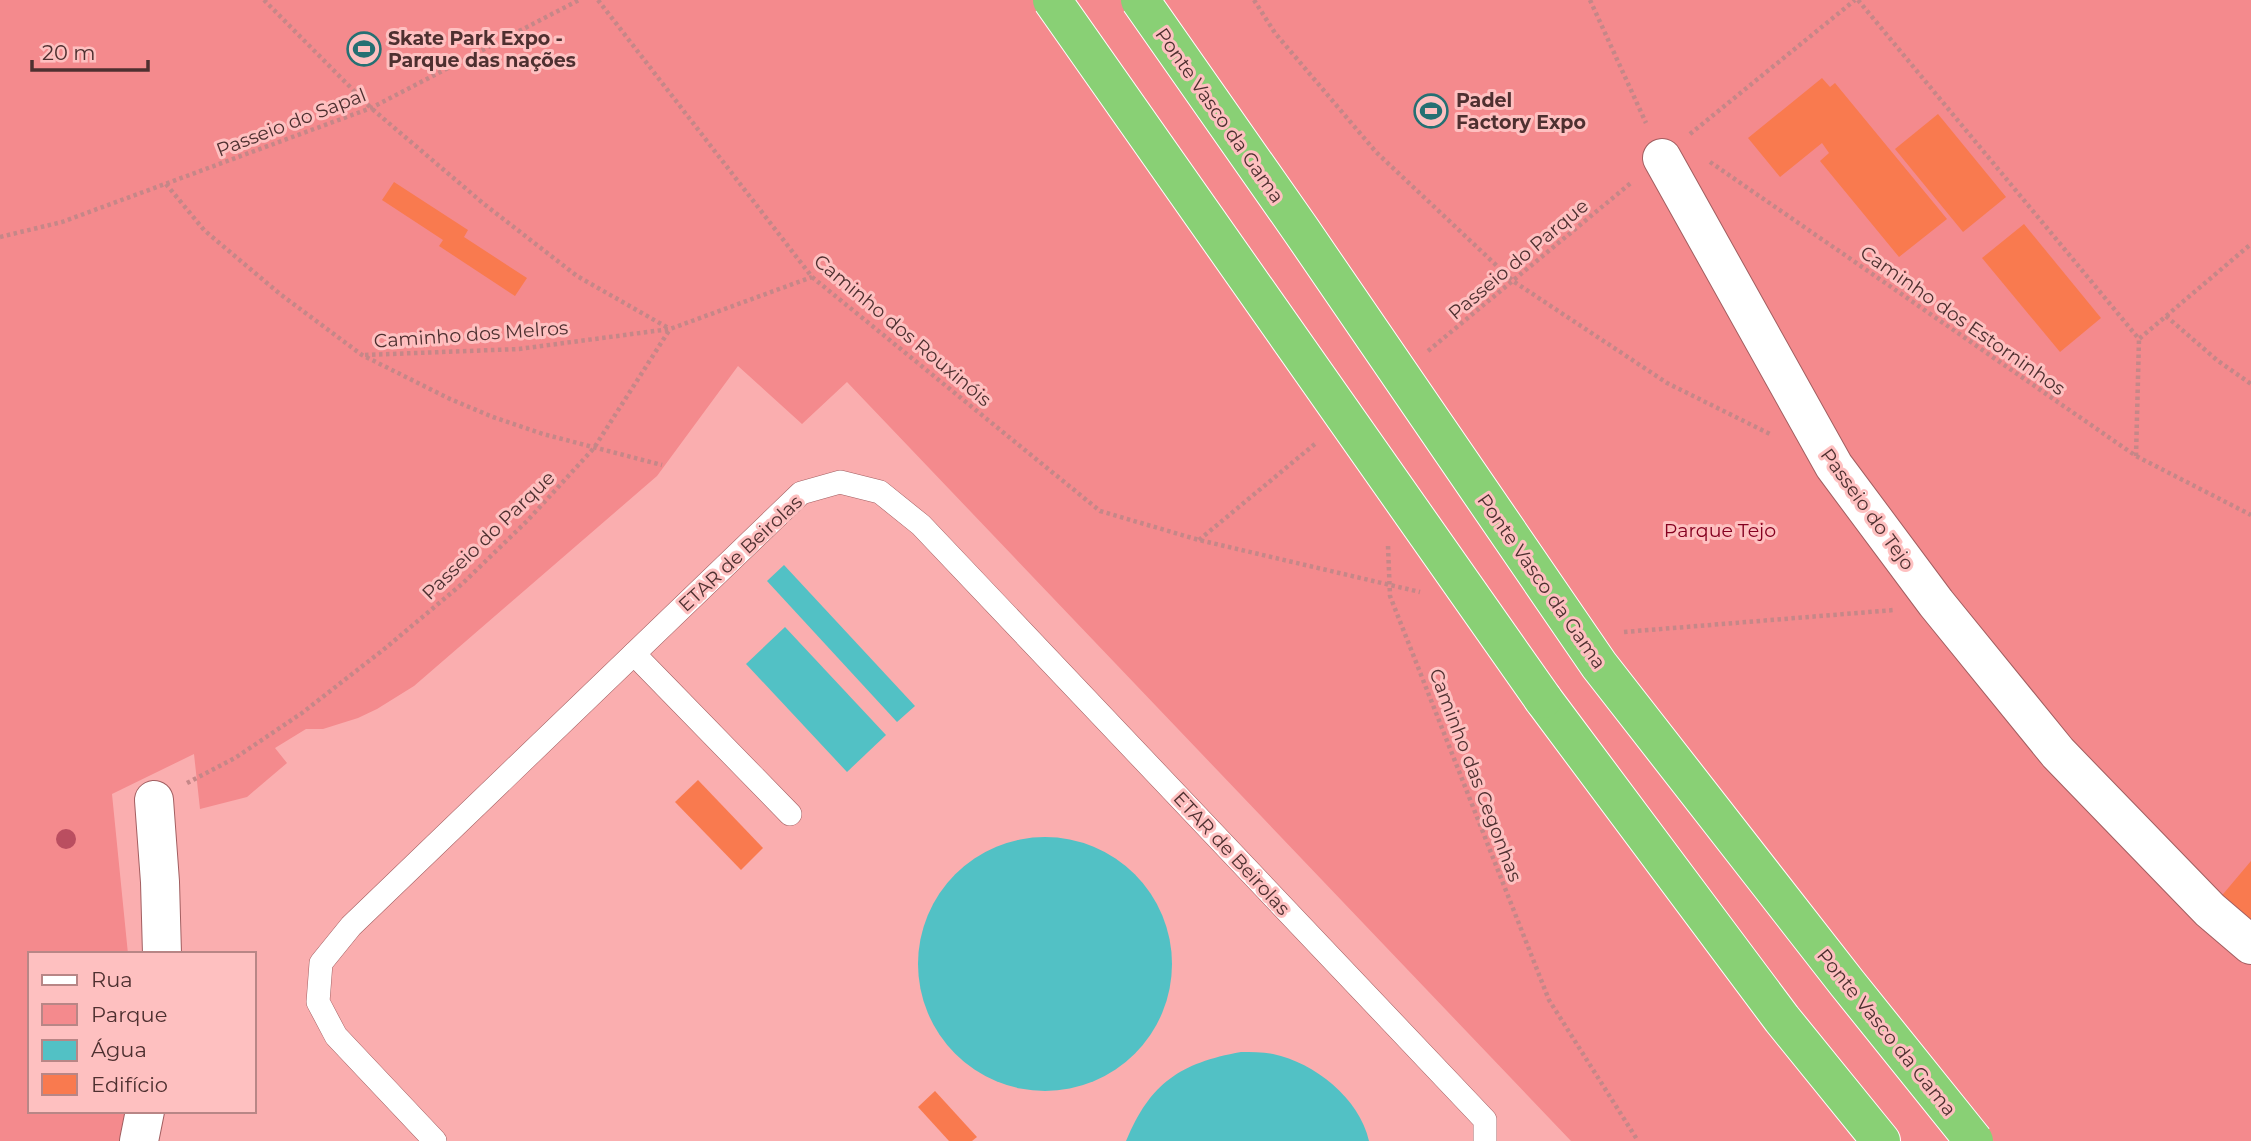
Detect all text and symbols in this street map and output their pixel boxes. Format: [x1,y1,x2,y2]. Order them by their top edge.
street label: Ponte Vasco da Gama [1150,23,1289,207]
place label: Skate Park Expo - Parque das nações [388,27,576,72]
scale bar [32,28,147,72]
sports icon: Skate Park Expo - Parque das nações [345,30,383,68]
text: 20 m [42,40,96,65]
street label: Passeio do Sapal [213,83,369,162]
place label: Padel Factory Expo [1456,89,1586,134]
sports icon: Padel Factory Expo [1412,92,1450,130]
street label: Passeio do Parque [1444,194,1593,325]
street label: Caminho dos Estorninhos [1856,241,2070,400]
street label: Caminho dos Rouxinóis [809,250,996,411]
street label: Caminho dos Melros [373,316,569,353]
street label: Passeio do Tejo [1816,444,1919,575]
street label: Passeio do Parque [417,466,559,605]
street label: Ponte Vasco da Gama [1472,489,1611,673]
street label: ETAR de Beirolas [674,490,807,616]
park label: Parque Tejo [1664,519,1776,542]
street label: Caminho das Cegonhas [1424,665,1527,885]
street label: ETAR de Beirolas [1169,787,1295,920]
street label: Ponte Vasco da Gama [1812,944,1961,1121]
legend [28,952,256,1113]
text: Rua [91,967,133,992]
text: Parque [91,1002,167,1027]
text: Água [91,1037,147,1062]
text: Edifício [91,1072,168,1097]

